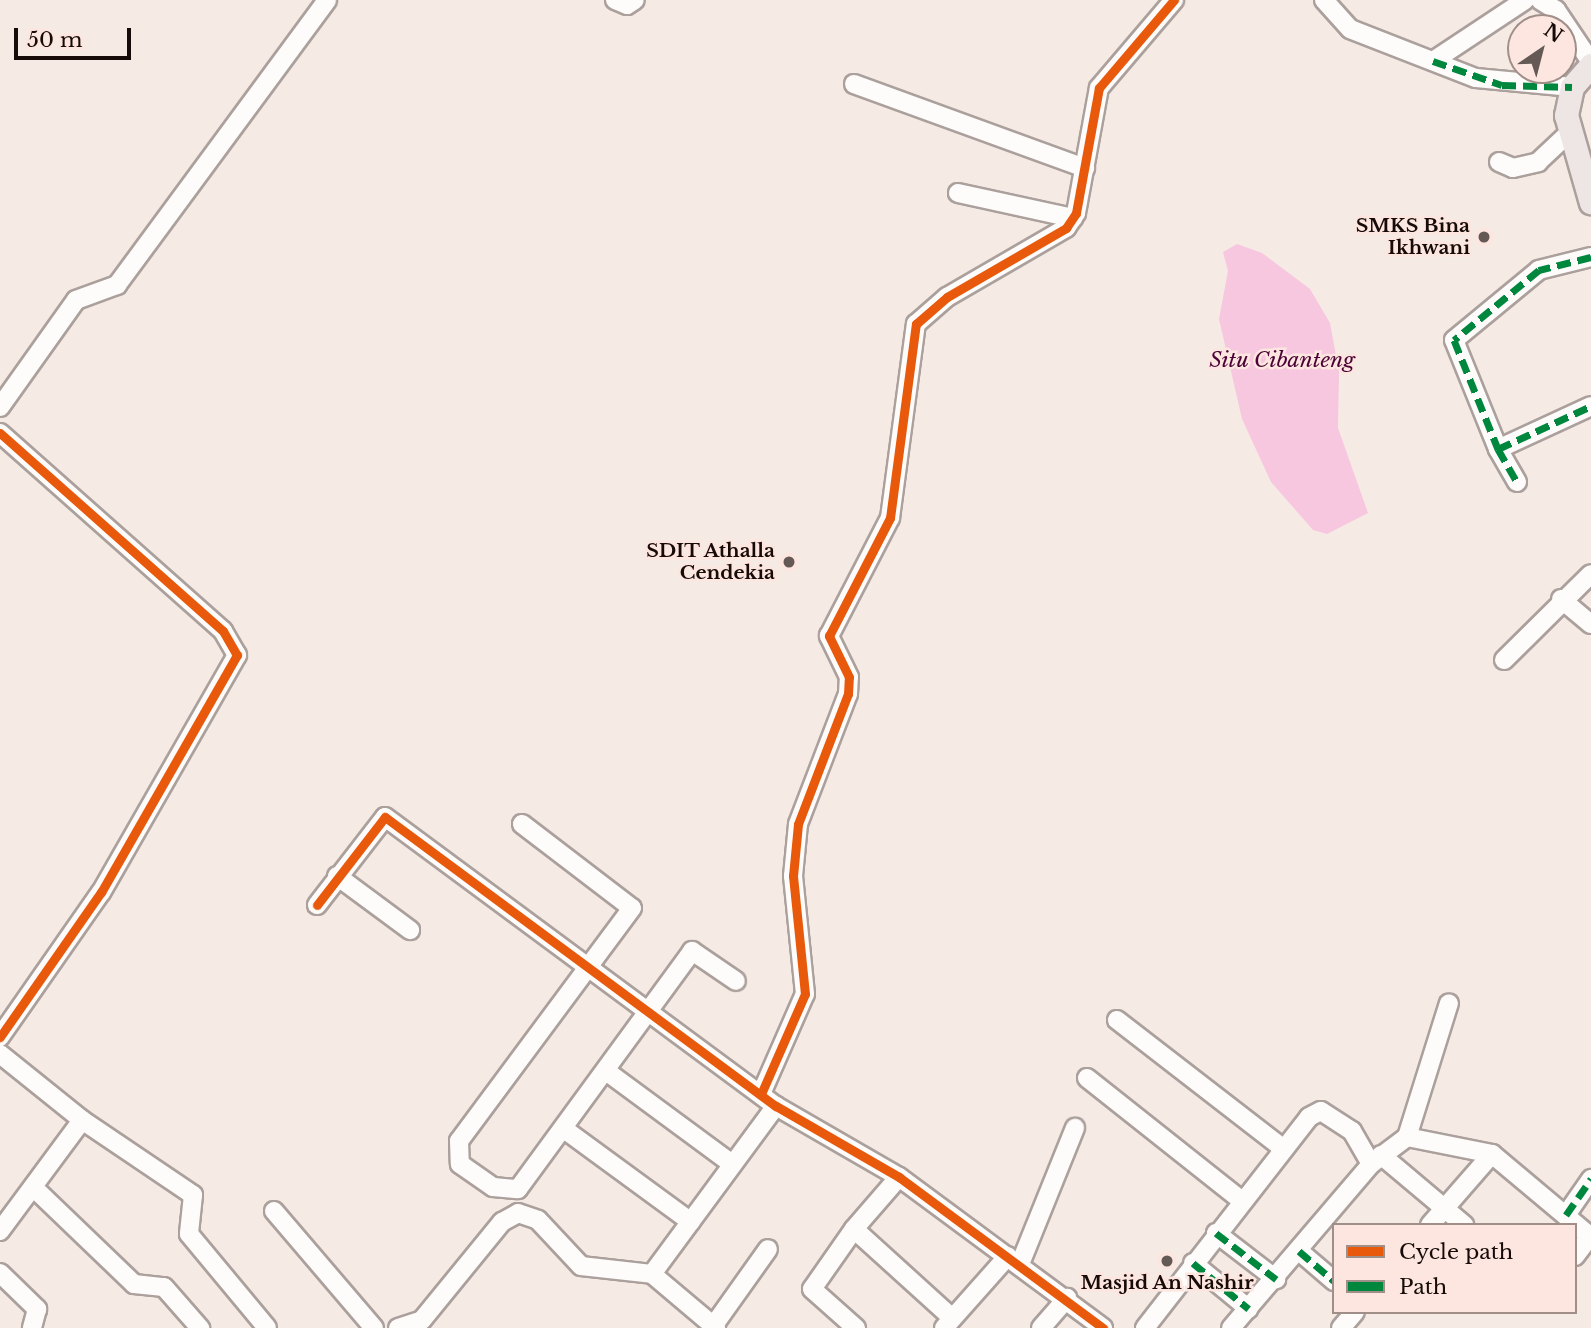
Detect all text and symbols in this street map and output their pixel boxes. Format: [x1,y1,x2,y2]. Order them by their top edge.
scale bar [18,14,135,58]
north arrow [1507,14,1577,84]
text: N [1539,18,1567,48]
text: 50 m [27,27,82,53]
place label: SMKS Bina Ikhwani [1356,215,1470,259]
marker: SMKS Bina Ikhwani [1476,229,1492,245]
water label: Situ Cibanteng [1209,347,1355,373]
place label: SDIT Athalla Cendekia [645,540,775,584]
marker: SDIT Athalla Cendekia [781,554,797,570]
legend [1332,1223,1577,1314]
text: Cycle path [1399,1239,1513,1265]
marker: Masjid An Nashir [1159,1253,1175,1269]
place label: Masjid An Nashir [1080,1272,1254,1294]
text: Path [1399,1274,1447,1300]

